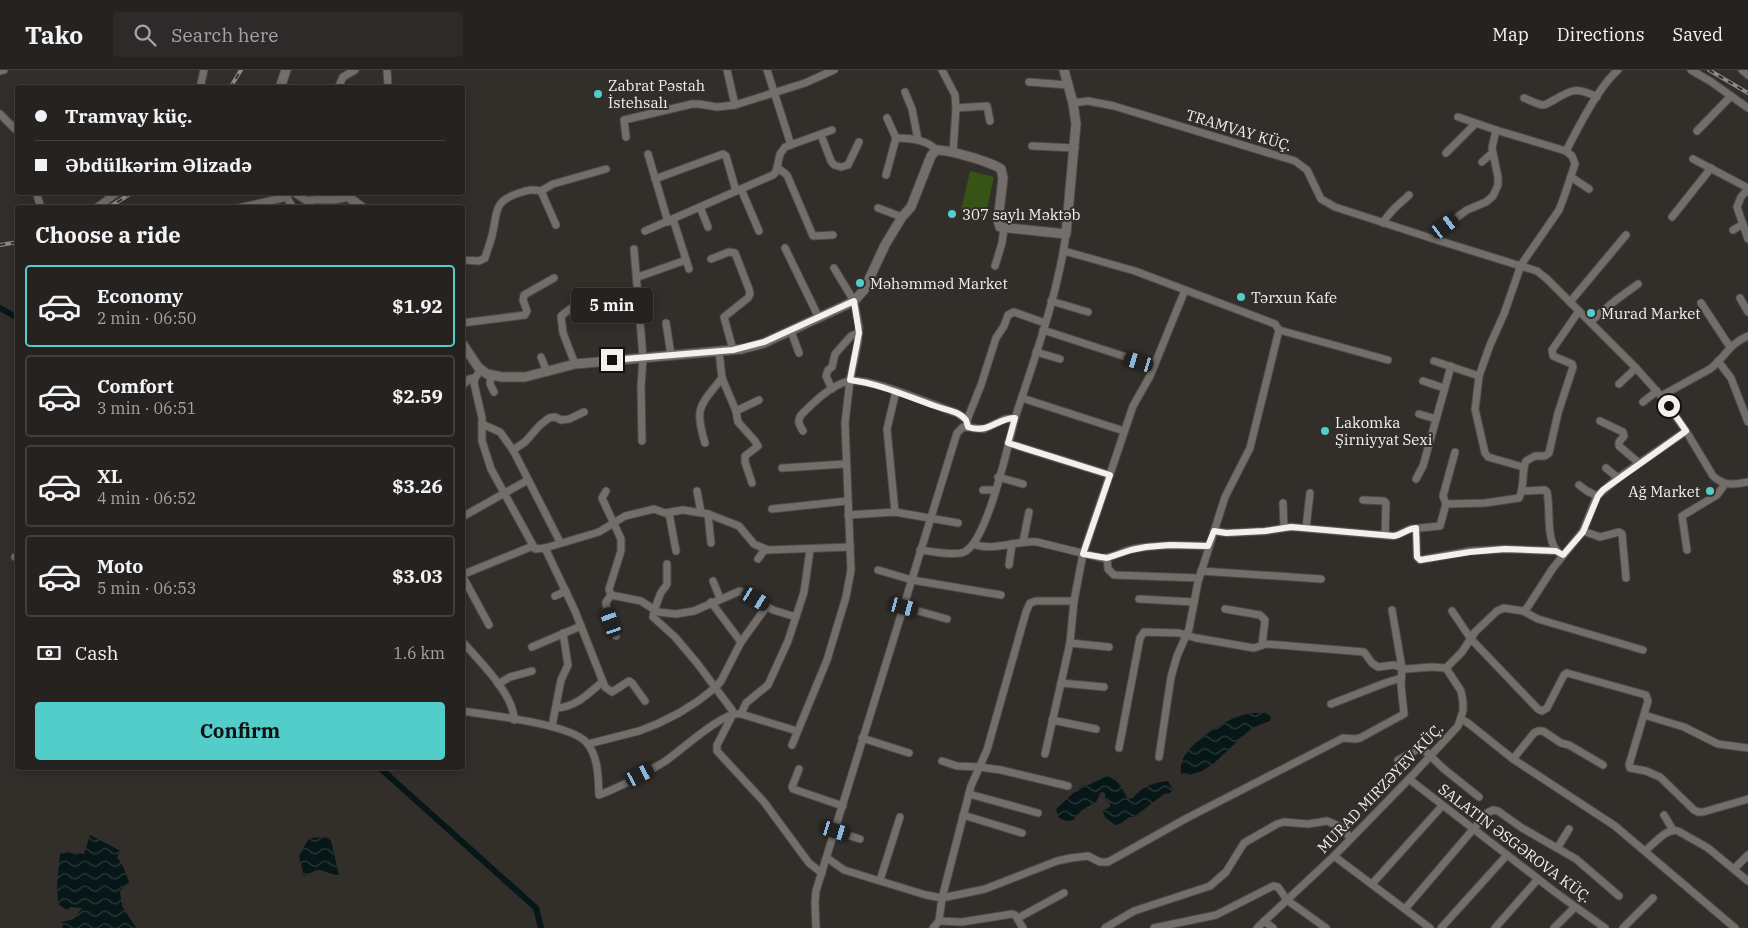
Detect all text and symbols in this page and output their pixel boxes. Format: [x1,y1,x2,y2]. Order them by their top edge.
search box [113,12,463,57]
text: Tako [25,19,83,51]
icon: search [131,21,159,49]
text: Search here [171,23,278,47]
text: Map [1492,23,1529,46]
text: Directions [1557,23,1645,46]
text: Saved [1673,23,1723,46]
place label: Zabrat Pəstah İstehsalı [608,76,705,112]
marker: Zabrat Pəstah İstehsalı [592,88,604,100]
text: Tramvay küç. [65,104,192,128]
street label: TRAMVAY KÜÇ. [1184,105,1294,155]
text: Əbdülkərim Əlizadə [65,153,252,177]
place label: 307 saylı Məktəb [962,205,1081,224]
marker: 307 saylı Məktəb [946,208,958,220]
car [1428,211,1461,241]
text: Choose a ride [35,220,181,249]
place label: Məhəmməd Market [870,274,1008,293]
marker: Məhəmməd Market [854,277,866,289]
icon: car [37,284,82,329]
text: Economy [97,284,183,308]
callout: 5 min [571,288,653,322]
place label: Tərxun Kafe [1251,288,1337,307]
marker: Tərxun Kafe [1235,291,1247,303]
text: $1.92 [392,294,443,318]
text: 5 min [590,295,634,315]
place label: Murad Market [1601,304,1701,323]
marker: Murad Market [1585,307,1597,319]
text: 2 min · 06:50 [97,308,196,328]
route end [601,349,623,371]
car [1122,350,1155,374]
icon: car [37,374,82,419]
text: Comfort [97,374,174,398]
text: $2.59 [392,384,443,408]
route start [1658,395,1680,417]
text: 3 min · 06:51 [97,398,196,418]
place label: Lakomka Şirniyyat Sexi [1335,413,1433,449]
marker: Lakomka Şirniyyat Sexi [1319,425,1331,437]
icon: car [37,464,82,509]
text: XL [97,464,123,488]
text: $3.26 [392,474,443,498]
place label: Ağ Market [1628,482,1700,501]
marker: Ağ Market [1704,485,1716,497]
text: 4 min · 06:52 [97,488,196,508]
icon: car [37,554,82,599]
text: Moto [97,554,143,578]
text: $3.03 [392,564,443,588]
text: 5 min · 06:53 [97,578,196,598]
car [739,585,772,613]
car [887,596,920,618]
car [599,605,622,639]
icon: cash [35,639,63,667]
text: Cash [75,641,119,665]
text: 1.6 km [393,643,445,663]
button: Confirm [35,702,445,760]
street label: MURAD MIRZƏYEV KÜÇ. [1313,719,1447,857]
car [623,762,656,788]
street label: SALATIN ƏSGƏROVA KÜÇ. [1435,779,1595,907]
car [819,819,852,843]

